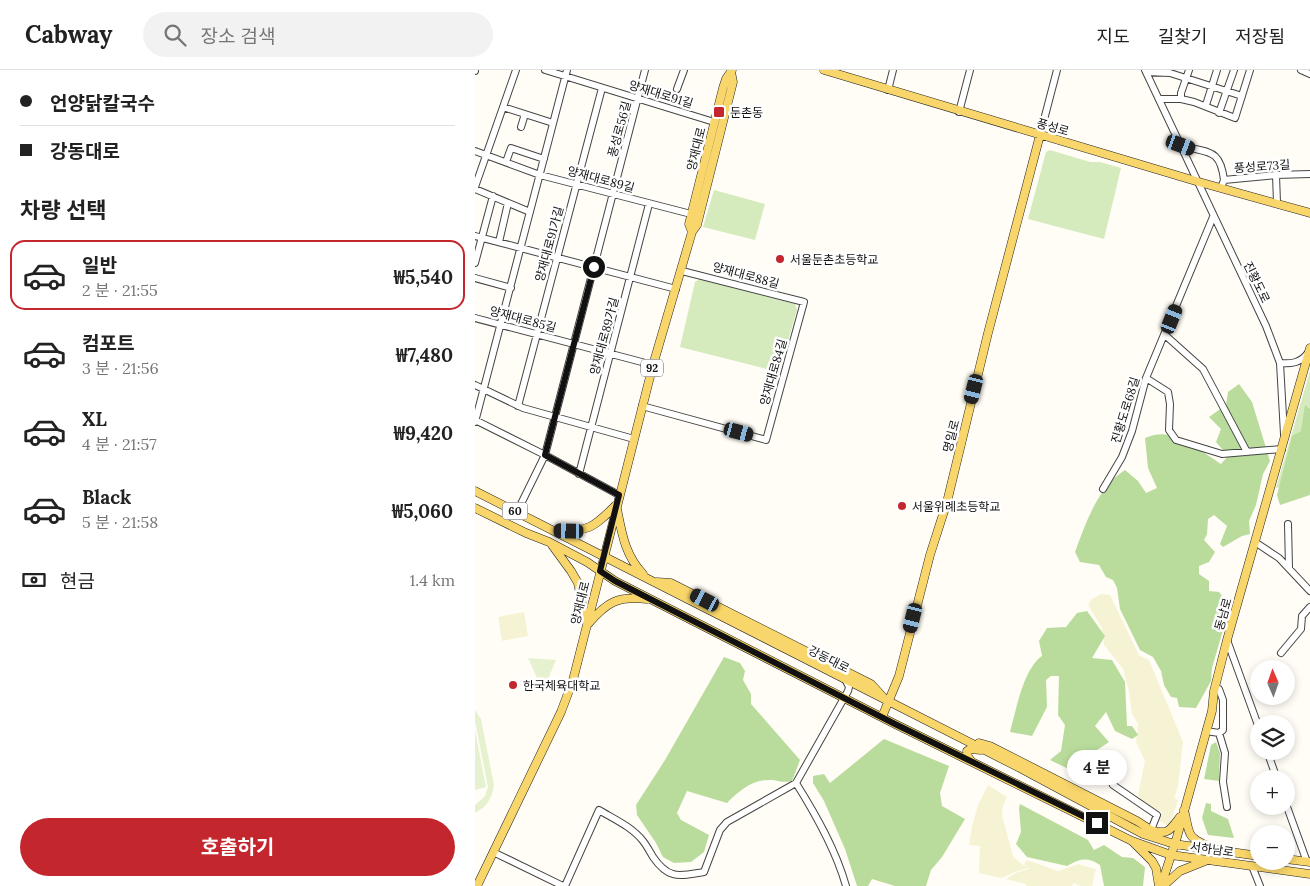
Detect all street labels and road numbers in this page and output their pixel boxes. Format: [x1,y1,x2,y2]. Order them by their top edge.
street label: 양재대로91길 [627,77,695,111]
street label: 풍성로56길 [604,99,634,159]
street label: 풍성로 [1035,115,1071,139]
street label: 양재대로 [683,126,709,172]
street label: 풍성로73길 [1233,157,1291,175]
street label: 양재대로89길 [566,163,636,195]
street label: 양재대로91가길 [532,205,566,283]
street label: 양재대로88길 [711,259,781,291]
street label: 진황도로 [1241,259,1273,305]
street label: 양재대로89가길 [586,295,622,377]
street label: 양재대로85길 [488,303,558,335]
street label: 양재대로84길 [756,337,790,407]
road number: 92 [641,360,663,376]
street label: 진황도로68길 [1108,375,1142,445]
street label: 명일로 [940,418,962,454]
road number: 60 [503,502,527,520]
street label: 양재대로 [567,580,593,626]
street label: 동남로 [1211,596,1235,632]
street label: 강동대로 [806,642,852,676]
street label: 서하남로 [1189,838,1235,860]

